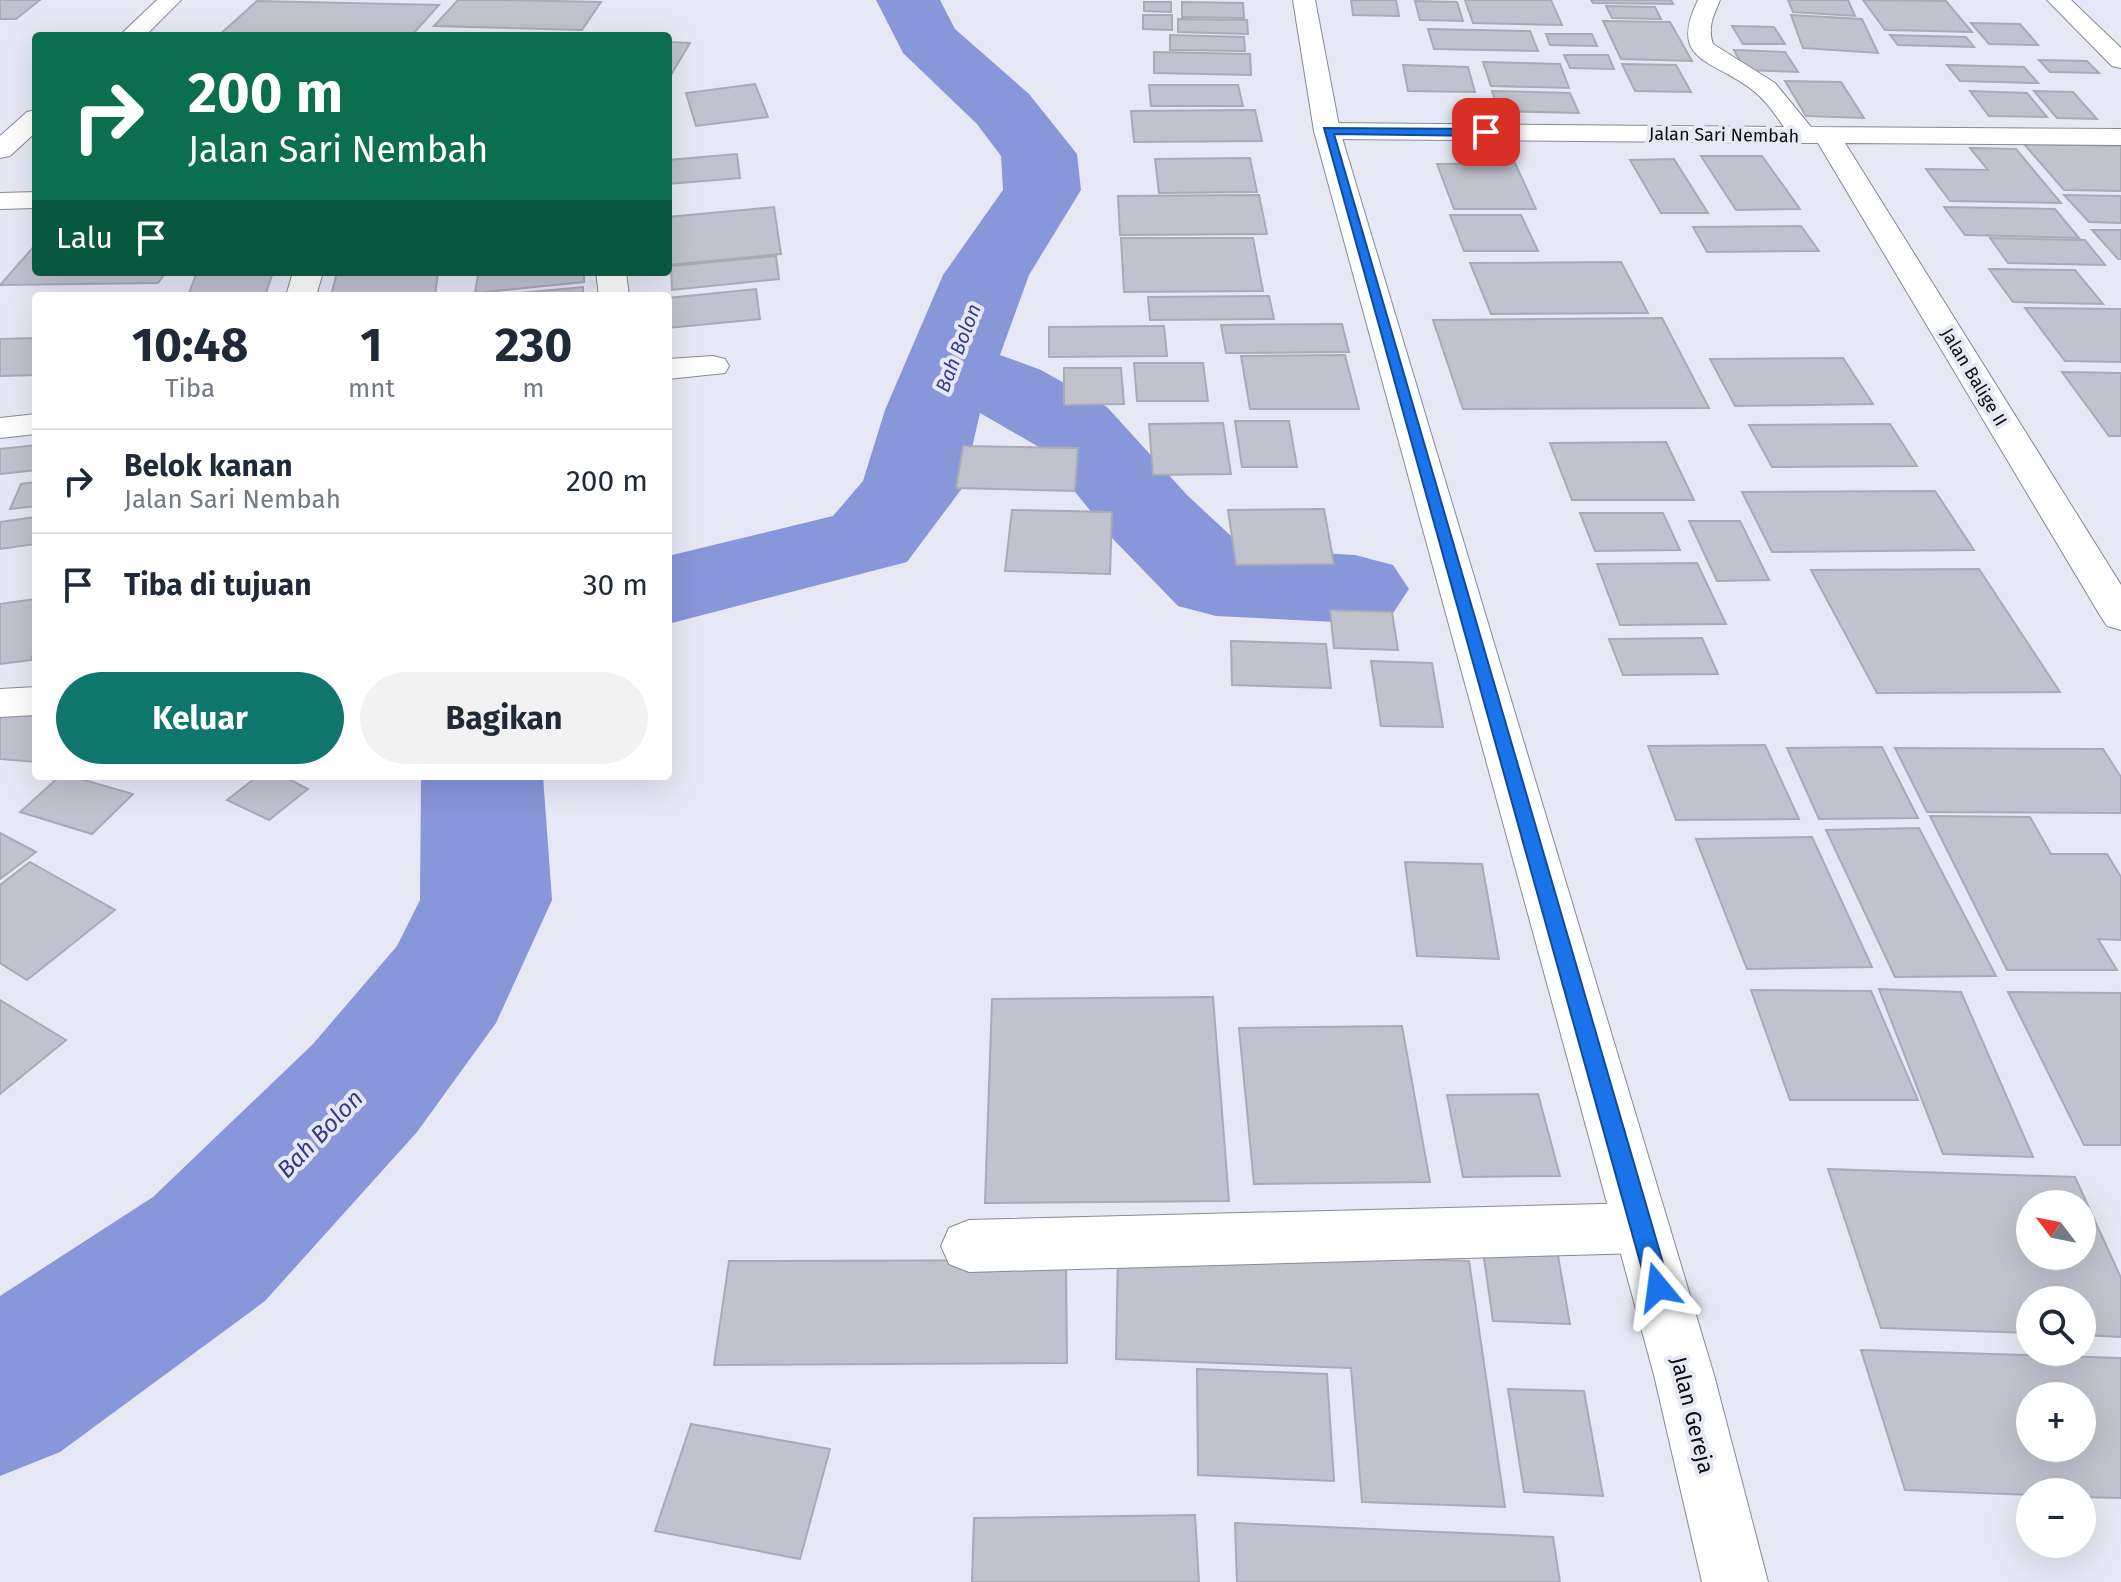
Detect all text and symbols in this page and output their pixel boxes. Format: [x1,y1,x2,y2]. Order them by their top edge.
text: 200 m [188,60,343,127]
icon: right [56,64,160,168]
pin [1452,98,1520,166]
icon: arrive [1464,110,1508,154]
street label: Jalan Sari Nembah [1649,123,1799,147]
text: Jalan Sari Nembah [188,128,488,172]
icon: arrive [129,216,173,260]
text: Lalu [56,220,113,256]
water label: Bah Bolon [930,300,986,396]
text: 10:48 [132,316,248,374]
text: 1 [360,316,383,374]
text: 230 [495,316,572,374]
street label: Jalan Balige II [1936,324,2012,430]
text: Tiba [165,373,215,404]
text: mnt [348,373,395,404]
text: m [522,373,545,404]
text: Belok kanan [124,448,293,484]
icon: right [56,459,100,503]
text: 200 m [566,463,648,499]
text: Jalan Sari Nembah [124,484,341,515]
icon: arrive [56,563,100,607]
text: Tiba di tujuan [124,567,311,603]
text: 30 m [583,567,648,603]
button: Keluar [56,672,344,764]
button: Bagikan [360,672,648,764]
water label: Bah Bolon [271,1084,369,1184]
north arrow [2016,1190,2096,1270]
map controls [2016,1190,2096,1558]
position arrow [1616,1245,1700,1329]
button: search [2016,1286,2096,1366]
street label: Jalan Gereja [1665,1354,1720,1476]
button: + [2016,1382,2096,1462]
button: − [2016,1478,2096,1558]

